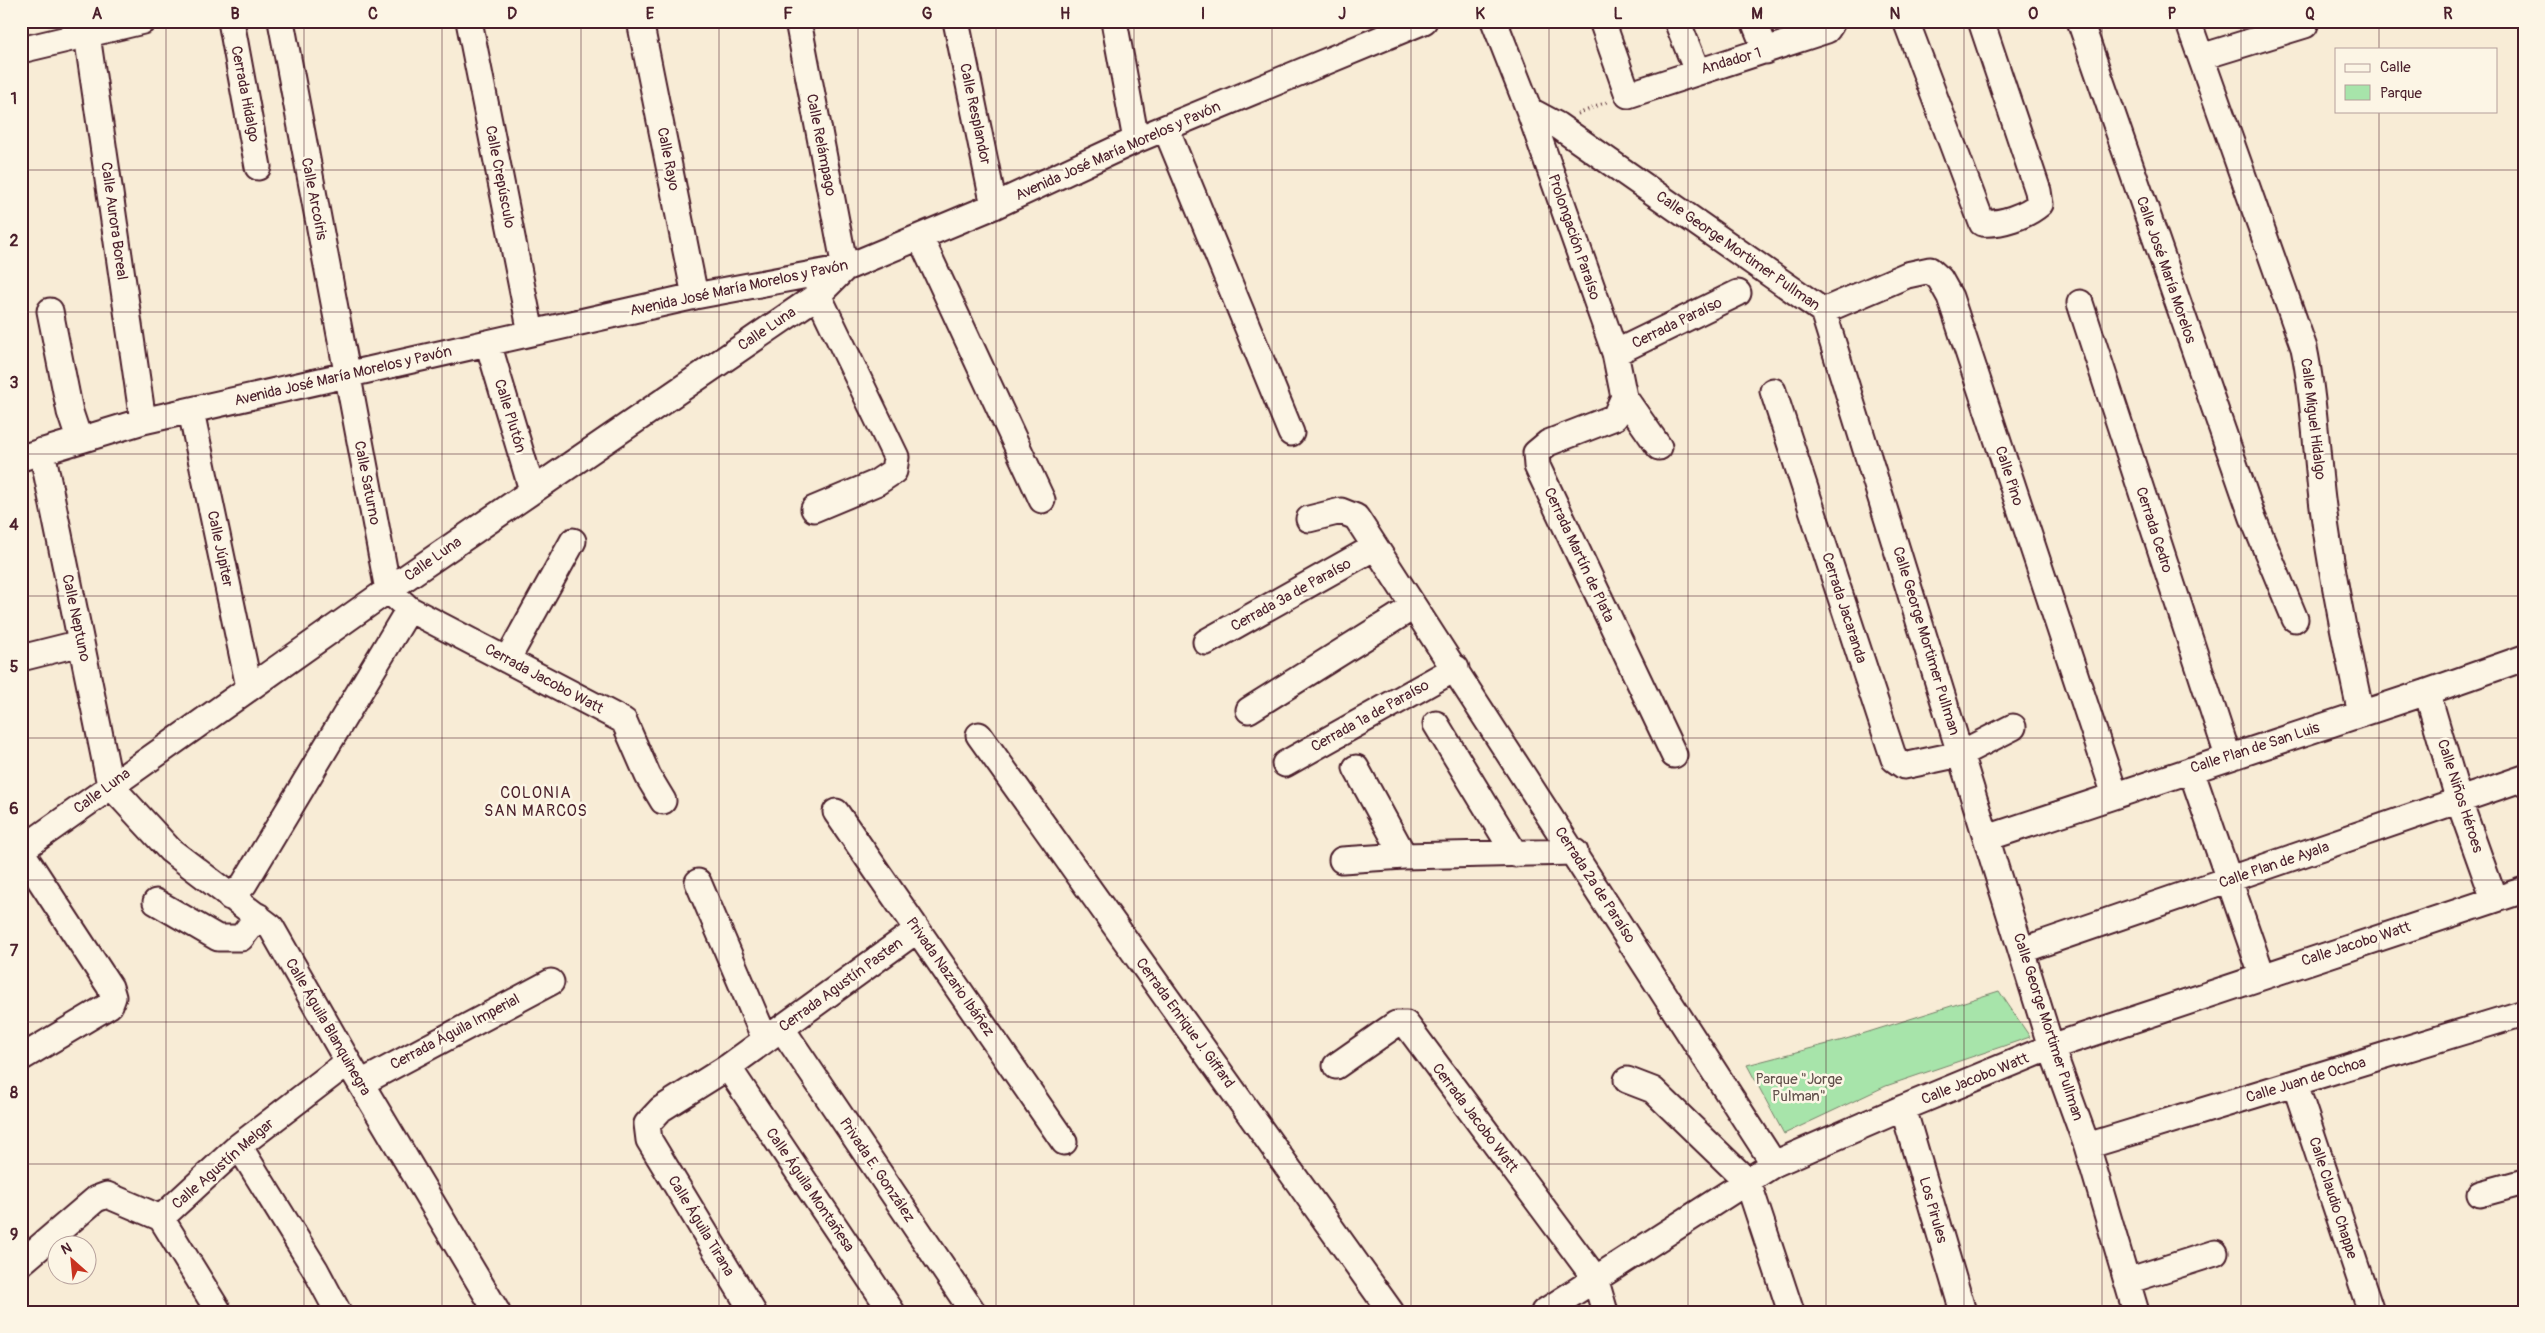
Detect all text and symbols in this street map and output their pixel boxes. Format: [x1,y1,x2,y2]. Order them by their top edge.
text: A [92,4,103,24]
text: B [230,4,240,24]
text: C [368,4,378,24]
text: D [507,4,517,24]
text: E [646,4,655,24]
text: F [783,4,793,24]
text: G [922,4,933,24]
text: H [1060,4,1070,24]
text: I [1201,4,1205,24]
text: J [1338,4,1346,24]
text: K [1475,4,1485,24]
text: L [1613,4,1623,24]
text: M [1751,4,1763,24]
text: N [1890,4,1901,24]
text: O [2028,4,2038,24]
text: P [2168,4,2177,24]
text: Q [2305,4,2315,24]
text: R [2443,4,2453,24]
street label: Andador 1 [1699,43,1763,79]
street label: Cerrada Hidalgo [226,44,264,144]
legend [2335,48,2498,112]
text: Calle [2380,58,2411,77]
street label: Calle Resplandor [955,62,995,167]
text: Parque [2380,84,2423,103]
text: 1 [11,89,17,109]
street label: Calle Relámpago [802,92,840,198]
street label: Avenida José María Morelos y Pavón [1012,97,1224,205]
street label: Calle Crepúsculo [481,124,519,230]
street label: Calle Rayo [653,126,683,192]
street label: Calle Arcoíris [297,156,331,242]
street label: Calle Aurora Boreal [96,161,132,281]
street label: Prolongación Paraíso [1544,172,1604,302]
street label: Calle George Mortimer Pullman [1652,187,1824,315]
street label: Calle José María Morelos [2132,194,2200,346]
text: 2 [10,231,19,251]
street label: Avenida José María Morelos y Pavón [628,256,850,320]
street label: Cerrada Paraíso [1629,293,1725,353]
street label: Calle Luna [735,303,799,355]
street label: Avenida José María Morelos y Pavón [232,342,454,410]
street label: Calle Miguel Hidalgo [2296,357,2330,481]
text: 3 [10,373,19,393]
street label: Calle Plutón [490,377,530,455]
street label: Calle Saturno [350,439,384,527]
street label: Calle Pino [1990,444,2028,508]
street label: Cerrada Martín de Plata [1539,485,1619,625]
street label: Cerrada Cedro [2131,485,2177,575]
street label: Calle Júpiter [203,509,237,590]
text: 4 [9,515,19,535]
street label: Calle Luna [401,532,465,586]
street label: Calle George Mortimer Pullman [1888,544,1964,738]
street label: Cerrada Jacaranda [1817,550,1871,666]
street label: Cerrada 3ª de Paraíso [1228,554,1354,636]
street label: Calle Neptuno [57,572,95,664]
street label: Cerrada Jacobo Watt [481,640,608,719]
text: 5 [10,657,19,677]
street label: Cerrada 1ª de Paraíso [1308,676,1432,756]
street label: Calle Plan de San Luis [2188,718,2322,778]
street label: Calle Niños Héroes [2433,737,2487,855]
street label: Calle Luna [70,764,134,818]
district label: COLONIA SAN MARCOS [484,783,588,821]
text: 6 [9,799,19,819]
street label: Cerrada 2ª de Paraíso [1550,823,1640,947]
street label: Calle Plan de Ayala [2216,837,2332,893]
street label: Privada Nazario Ibáñez [902,914,998,1041]
street label: Calle Jacobo Watt [2299,917,2414,971]
street label: Calle George Mortimer Pullman [2009,931,2087,1123]
street label: Cerrada Agustín Pasten [775,934,907,1036]
text: 7 [10,941,19,961]
street label: Cerrada Enrique J. Giffard [1131,954,1239,1092]
street label: Calle Águila Blanquinegra [281,955,375,1099]
street label: Cerrada Águila Imperial [387,990,523,1074]
street label: Calle Jacobo Watt [1919,1048,2032,1109]
street label: Calle Juan de Ochoa [2244,1053,2368,1107]
street label: Cerrada Jacobo Watt [1428,1060,1523,1177]
park label: Parque "Jorge Pulman" [1756,1070,1843,1106]
text: 8 [10,1083,18,1103]
street label: Calle Agustín Melgar [168,1114,278,1214]
street label: Privada E. González [835,1114,919,1226]
street label: Calle Águila Montañesa [761,1124,859,1256]
street label: Calle Claudio Chappe [2304,1135,2362,1262]
street label: Calle Águila Tirana [663,1172,739,1280]
street label: Los Pirules [1914,1175,1952,1246]
text: 9 [10,1225,18,1245]
north arrow [48,1236,98,1286]
text: N [58,1239,74,1259]

